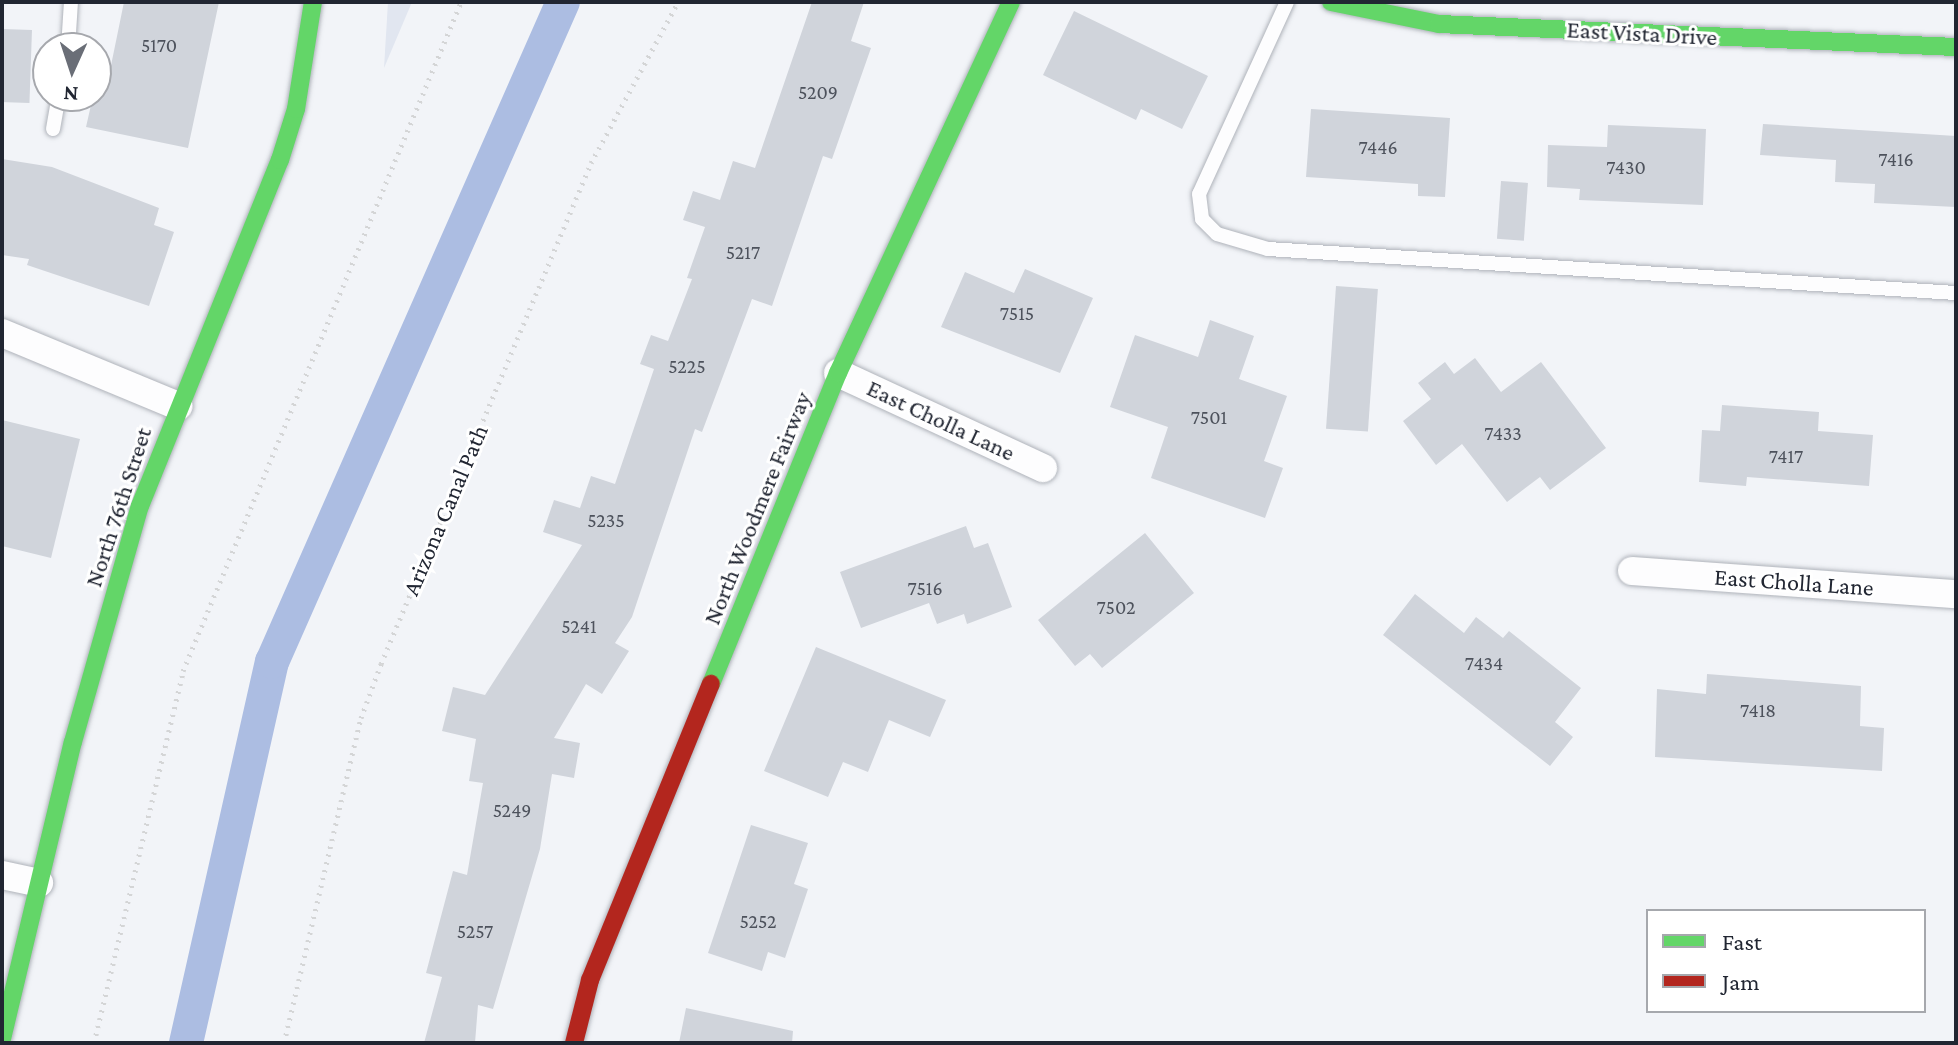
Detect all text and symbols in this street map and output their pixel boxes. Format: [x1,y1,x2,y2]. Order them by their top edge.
street label: East Vista Drive [1566,15,1718,51]
north arrow [32,32,112,112]
house number: 5170 [141,33,177,57]
house number: 5209 [798,80,838,104]
text: N [63,82,79,107]
house number: 7446 [1358,135,1398,159]
house number: 7416 [1878,147,1914,171]
house number: 7430 [1606,155,1646,179]
house number: 5217 [726,240,760,264]
house number: 7515 [1000,301,1034,325]
house number: 5225 [668,354,706,378]
street label: East Cholla Lane [863,373,1019,467]
street label: North Woodmere Fairway [697,387,817,629]
house number: 7501 [1191,405,1227,429]
street label: Arizona Canal Path [396,420,494,600]
house number: 7433 [1484,421,1522,445]
street label: North 76th Street [79,424,157,590]
house number: 7417 [1769,444,1803,468]
house number: 5235 [587,508,625,532]
street label: East Cholla Lane [1713,562,1875,602]
house number: 7516 [907,576,943,600]
house number: 7502 [1096,595,1136,619]
house number: 5241 [561,614,597,638]
house number: 7434 [1465,651,1503,675]
house number: 7418 [1740,698,1776,722]
house number: 5249 [493,798,531,822]
house number: 5252 [740,909,776,933]
legend [1646,909,1926,1013]
house number: 5257 [457,919,493,943]
text: Fast [1722,928,1762,955]
text: Jam [1722,968,1760,995]

